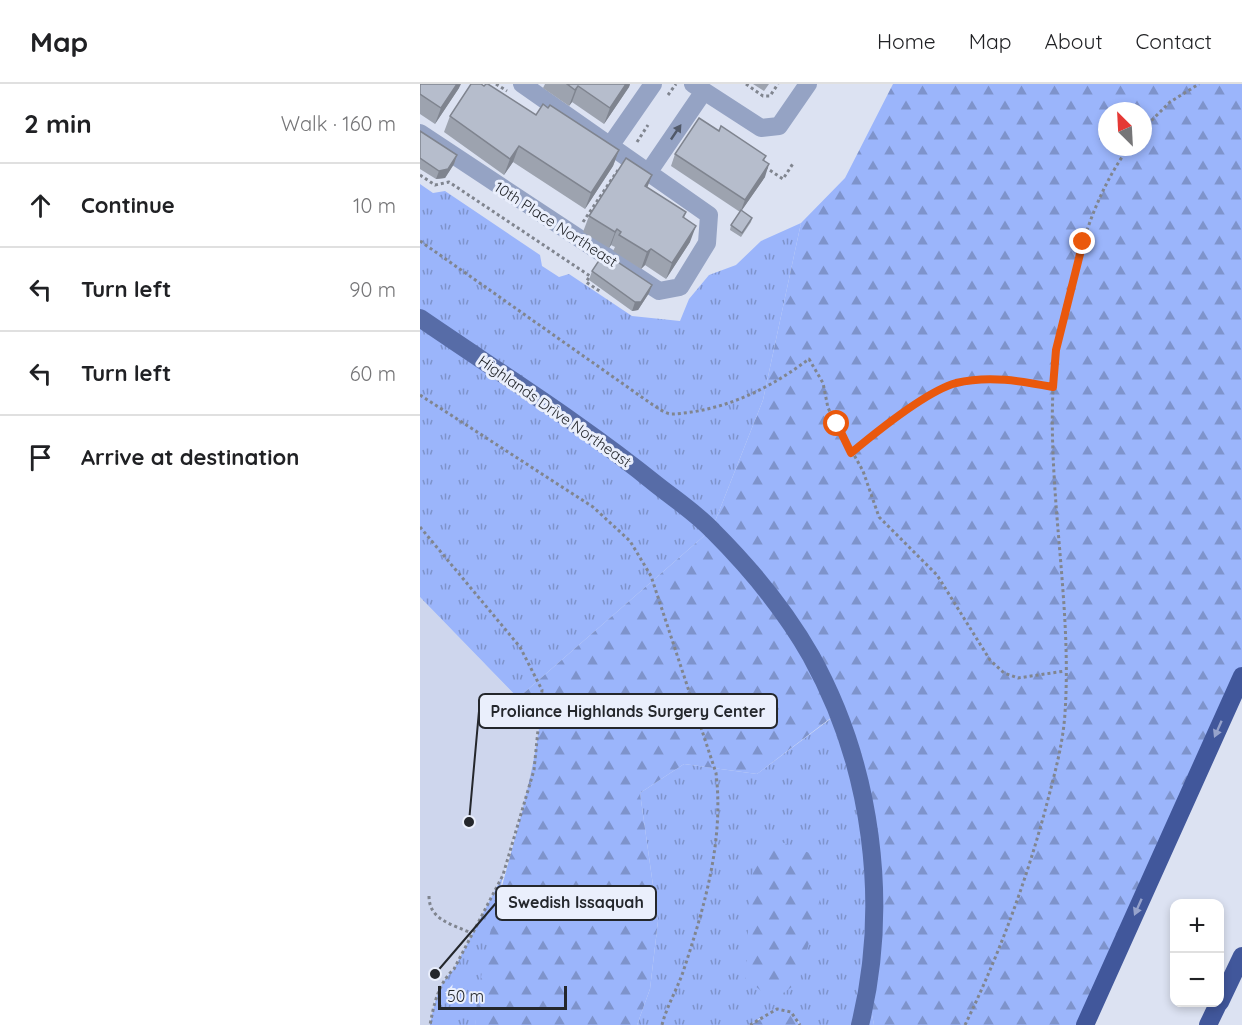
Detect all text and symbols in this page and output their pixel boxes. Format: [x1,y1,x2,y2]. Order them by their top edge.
text: Map [30,24,88,59]
text: Home [877,28,936,54]
text: Map [969,28,1012,54]
text: About [1045,28,1103,54]
text: Contact [1136,28,1212,54]
north arrow [1098,102,1152,156]
text: 2 min [24,107,92,140]
text: Walk · 160 m [281,111,396,136]
one-way arrow [670,124,681,140]
street label: 10th Place Northeast [491,177,621,271]
icon: ahead [24,189,57,222]
text: Continue [81,191,175,219]
text: 10 m [353,193,396,218]
route end [1069,228,1095,254]
icon: left [24,273,57,306]
text: Turn left [81,275,171,303]
text: 90 m [349,277,396,302]
street label: Highlands Drive Northeast [475,351,635,471]
icon: left [24,357,57,390]
text: Turn left [81,359,171,387]
text: 60 m [350,361,396,386]
route start [823,410,849,436]
icon: arrive [24,441,57,474]
text: Arrive at destination [81,443,299,471]
callout: Proliance Highlands Surgery Center [479,694,777,728]
text: Proliance Highlands Surgery Center [491,701,765,721]
one-way arrow [1213,720,1223,738]
callout: Swedish Issaquah [496,886,656,920]
text: Swedish Issaquah [508,892,644,912]
one-way arrow [1133,898,1143,916]
map controls [1170,899,1224,1007]
button: + [1170,899,1224,953]
button: − [1170,953,1224,1007]
scale bar [438,983,567,1010]
text: 50 m [447,986,484,1006]

